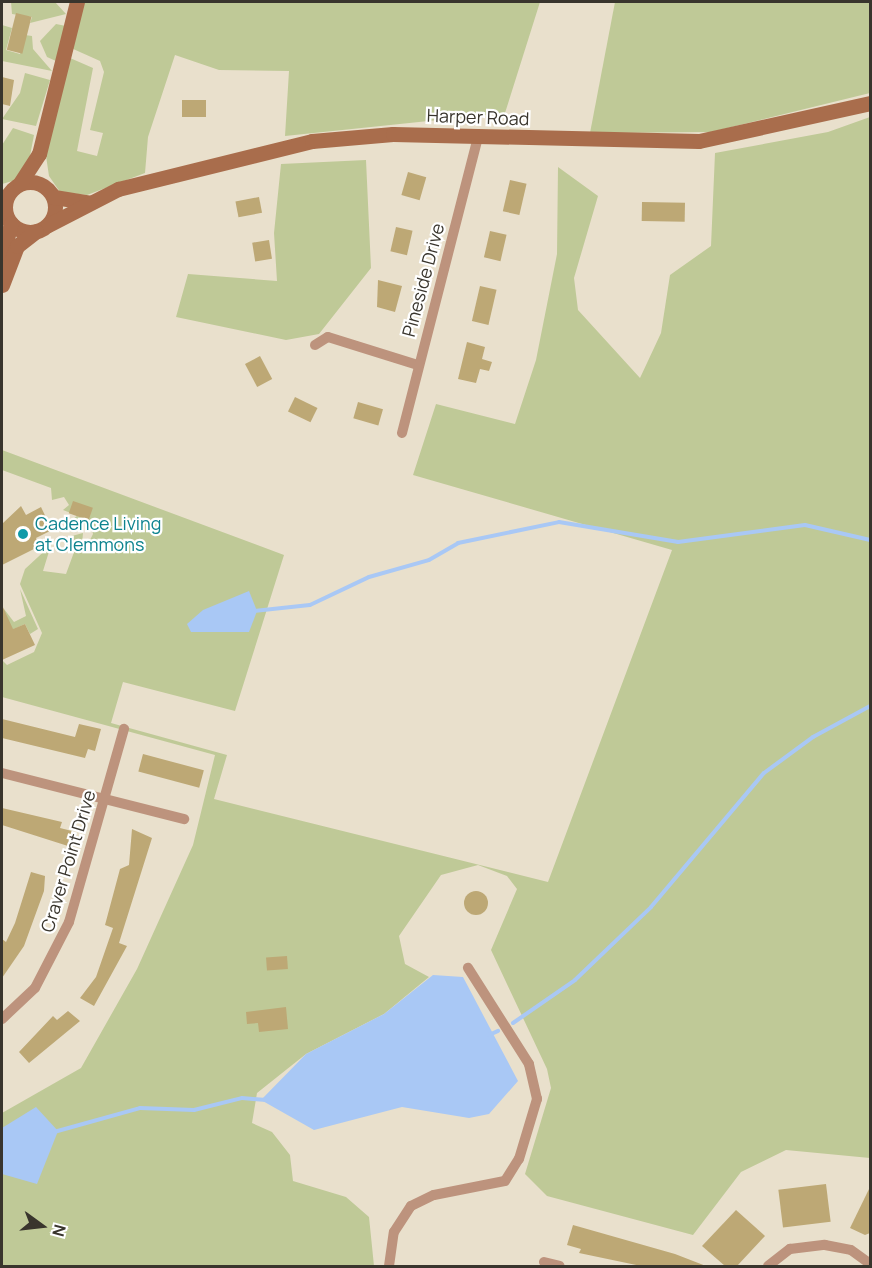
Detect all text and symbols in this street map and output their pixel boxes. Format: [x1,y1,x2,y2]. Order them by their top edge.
street label: Harper Road [426,104,530,130]
street label: Pineside Drive [397,221,449,339]
place label: Cadence Living at Clemmons [35,513,161,556]
marker: Cadence Living at Clemmons [16,527,30,541]
street label: Craver Point Drive [36,787,100,935]
north arrow [12,1196,72,1256]
text: N [47,1222,72,1239]

